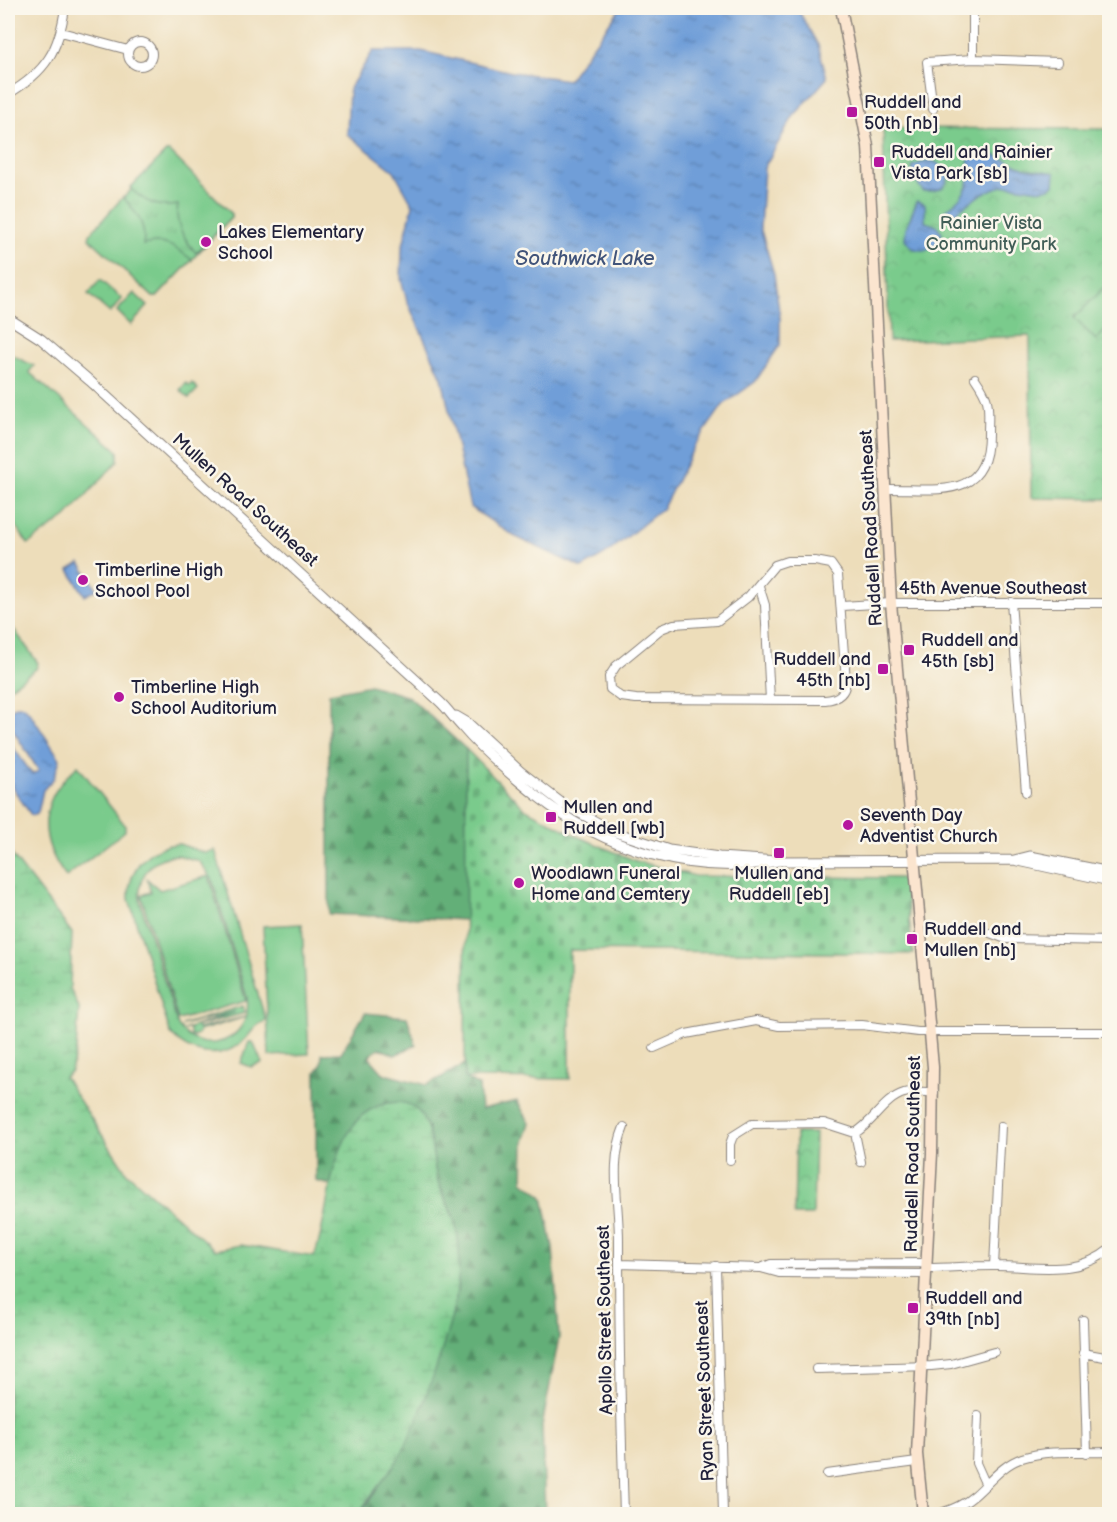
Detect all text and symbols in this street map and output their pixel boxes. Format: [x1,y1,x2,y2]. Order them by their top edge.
place label: Ruddell and 50th [nb] [864,92,962,134]
marker: Ruddell and 50th [nb] [845,105,859,119]
place label: Ruddell and Rainier Vista Park [sb] [891,142,1053,184]
marker: Ruddell and Rainier Vista Park [sb] [872,155,886,169]
park label: Rainier Vista Community Park [926,213,1056,255]
place label: Lakes Elementary School [218,222,365,264]
marker: Lakes Elementary School [199,235,213,249]
water label: Southwick Lake [515,247,655,271]
street label: Mullen Road Southeast [168,429,323,571]
street label: Ruddell Road Southeast [855,429,887,627]
place label: Timberline High School Pool [95,560,223,602]
marker: Timberline High School Pool [76,573,90,587]
street label: 45th Avenue Southeast [899,578,1088,599]
place label: Ruddell and 45th [sb] [921,630,1019,672]
marker: Ruddell and 45th [sb] [902,643,916,657]
place label: Ruddell and 45th [nb] [773,649,871,691]
marker: Ruddell and 45th [nb] [876,662,890,676]
place label: Timberline High School Auditorium [131,677,277,719]
marker: Timberline High School Auditorium [112,690,126,704]
place label: Mullen and Ruddell [wb] [563,797,665,839]
place label: Seventh Day Adventist Church [860,805,998,847]
marker: Mullen and Ruddell [wb] [544,810,558,824]
marker: Seventh Day Adventist Church [841,818,855,832]
marker: Mullen and Ruddell [eb] [772,846,786,860]
place label: Woodlawn Funeral Home and Cemtery [531,863,691,905]
place label: Mullen and Ruddell [eb] [729,863,829,905]
marker: Woodlawn Funeral Home and Cemtery [512,876,526,890]
place label: Ruddell and Mullen [nb] [924,919,1022,961]
marker: Ruddell and Mullen [nb] [905,932,919,946]
street label: Ruddell Road Southeast [901,1055,925,1253]
street label: Apollo Street Southeast [593,1224,617,1415]
place label: Ruddell and 39th [nb] [925,1288,1023,1330]
street label: Ryan Street Southeast [691,1300,719,1482]
marker: Ruddell and 39th [nb] [906,1301,920,1315]

